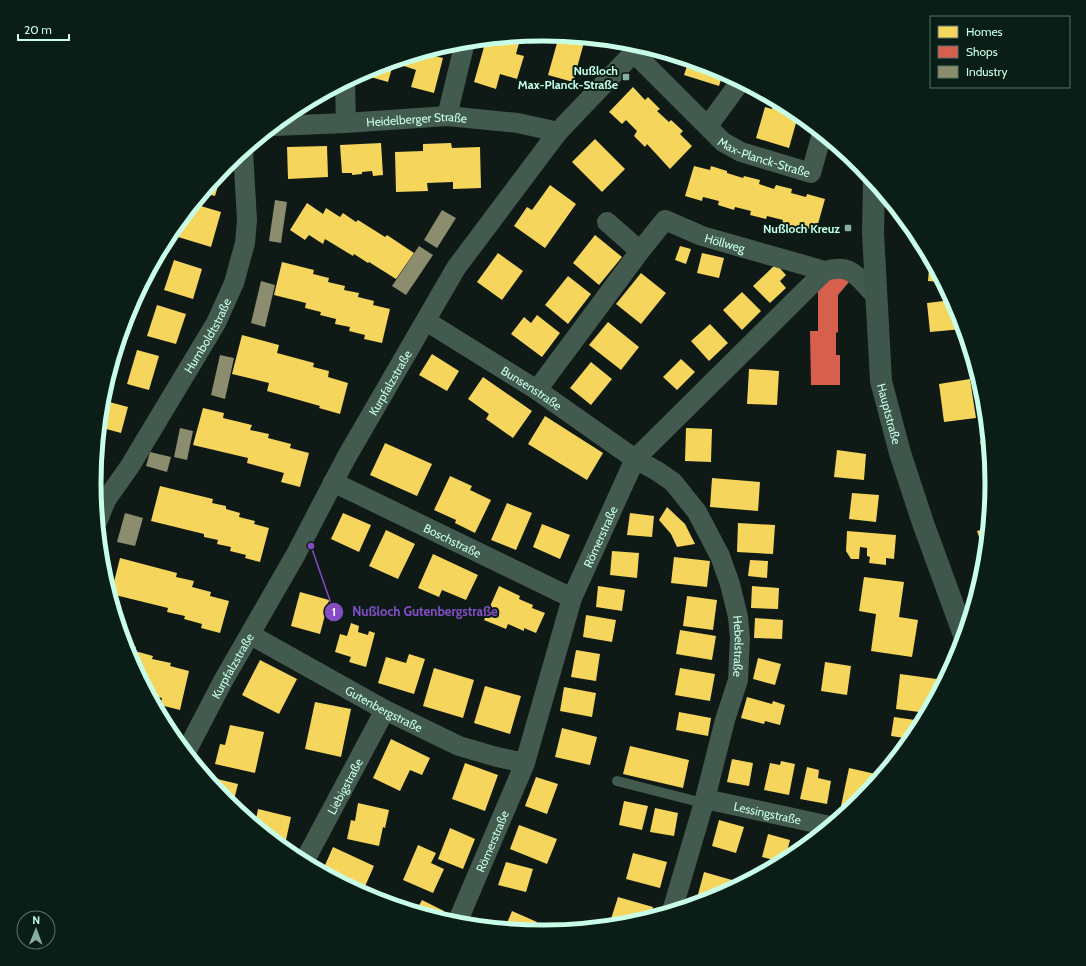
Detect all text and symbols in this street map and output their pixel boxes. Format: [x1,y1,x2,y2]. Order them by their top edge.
scale bar [18,16,69,42]
legend [930,16,1070,88]
text: 20 m [24,22,52,37]
text: Homes [966,24,1003,39]
text: Shops [966,44,998,59]
place label: Nußloch Max-Planck-Straße [518,63,618,92]
text: Industry [966,64,1007,79]
marker: Nußloch Max-Planck-Straße [621,72,631,82]
street label: Heidelberger Straße [366,108,468,129]
street label: Max-Planck-Straße [715,133,812,180]
place label: Nußloch Kreuz [763,221,840,236]
marker: Nußloch Kreuz [843,223,853,233]
street label: Höllweg [703,230,748,256]
street label: Humboldtstraße [180,296,234,376]
street label: Kurpfalzstraße [365,347,414,418]
street label: Bunsenstraße [499,362,565,413]
street label: Hauptstraße [874,381,905,446]
street label: Römerstraße [580,503,620,569]
street label: Boschstraße [421,520,484,560]
callout: Nußloch Gutenbergstraße [324,599,506,624]
text: Nußloch Gutenbergstraße [352,603,498,619]
text: 1 [332,604,336,619]
street label: Hebelstraße [730,615,748,677]
street label: Kurpfalzstraße [208,630,257,701]
street label: Gutenbergstraße [343,682,425,735]
street label: Liebigstraße [323,755,366,817]
street label: Lessingstraße [732,798,803,827]
street label: Römerstraße [472,808,512,874]
north arrow [16,910,56,950]
text: N [32,913,40,927]

